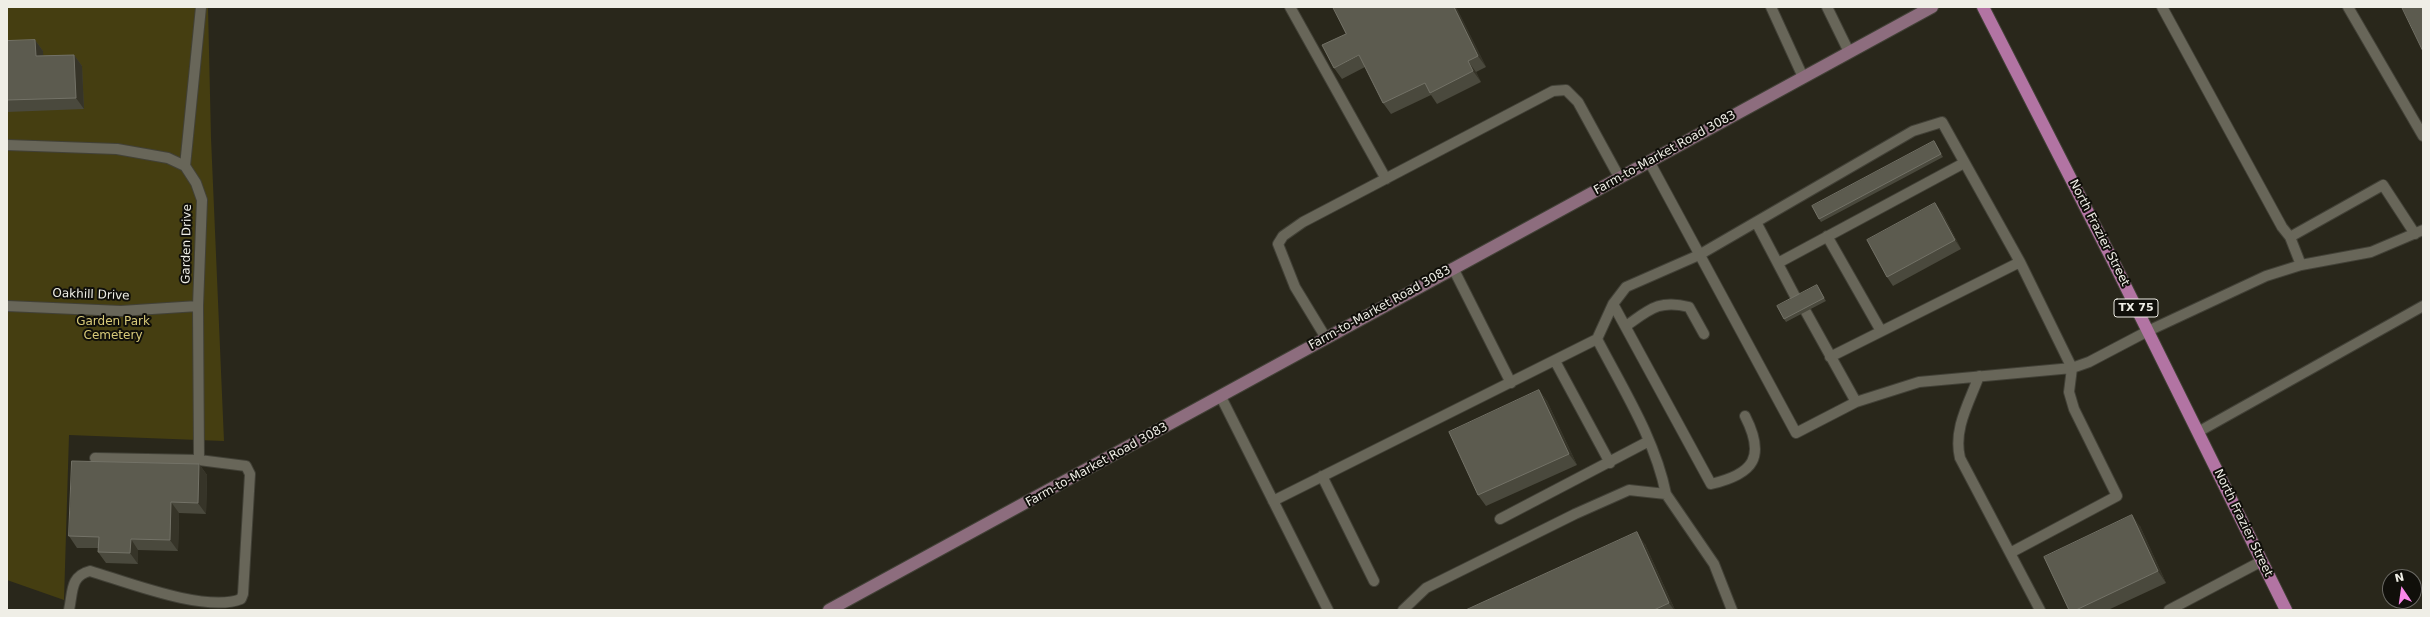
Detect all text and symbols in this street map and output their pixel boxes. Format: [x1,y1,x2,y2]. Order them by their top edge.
street label: Farm-to-Market Road 3083 [1592,108,1738,198]
street label: North Frazier Street [2066,177,2132,289]
street label: Garden Drive [179,204,195,284]
street label: Farm-to-Market Road 3083 [1307,263,1453,353]
street label: Oakhill Drive [52,286,130,304]
road number: TX 75 [2114,299,2158,317]
park label: Garden Park Cemetery [76,315,150,343]
street label: Farm-to-Market Road 3083 [1024,420,1170,510]
street label: North Frazier Street [2211,467,2275,579]
north arrow [2382,569,2422,609]
text: N [2393,570,2405,585]

